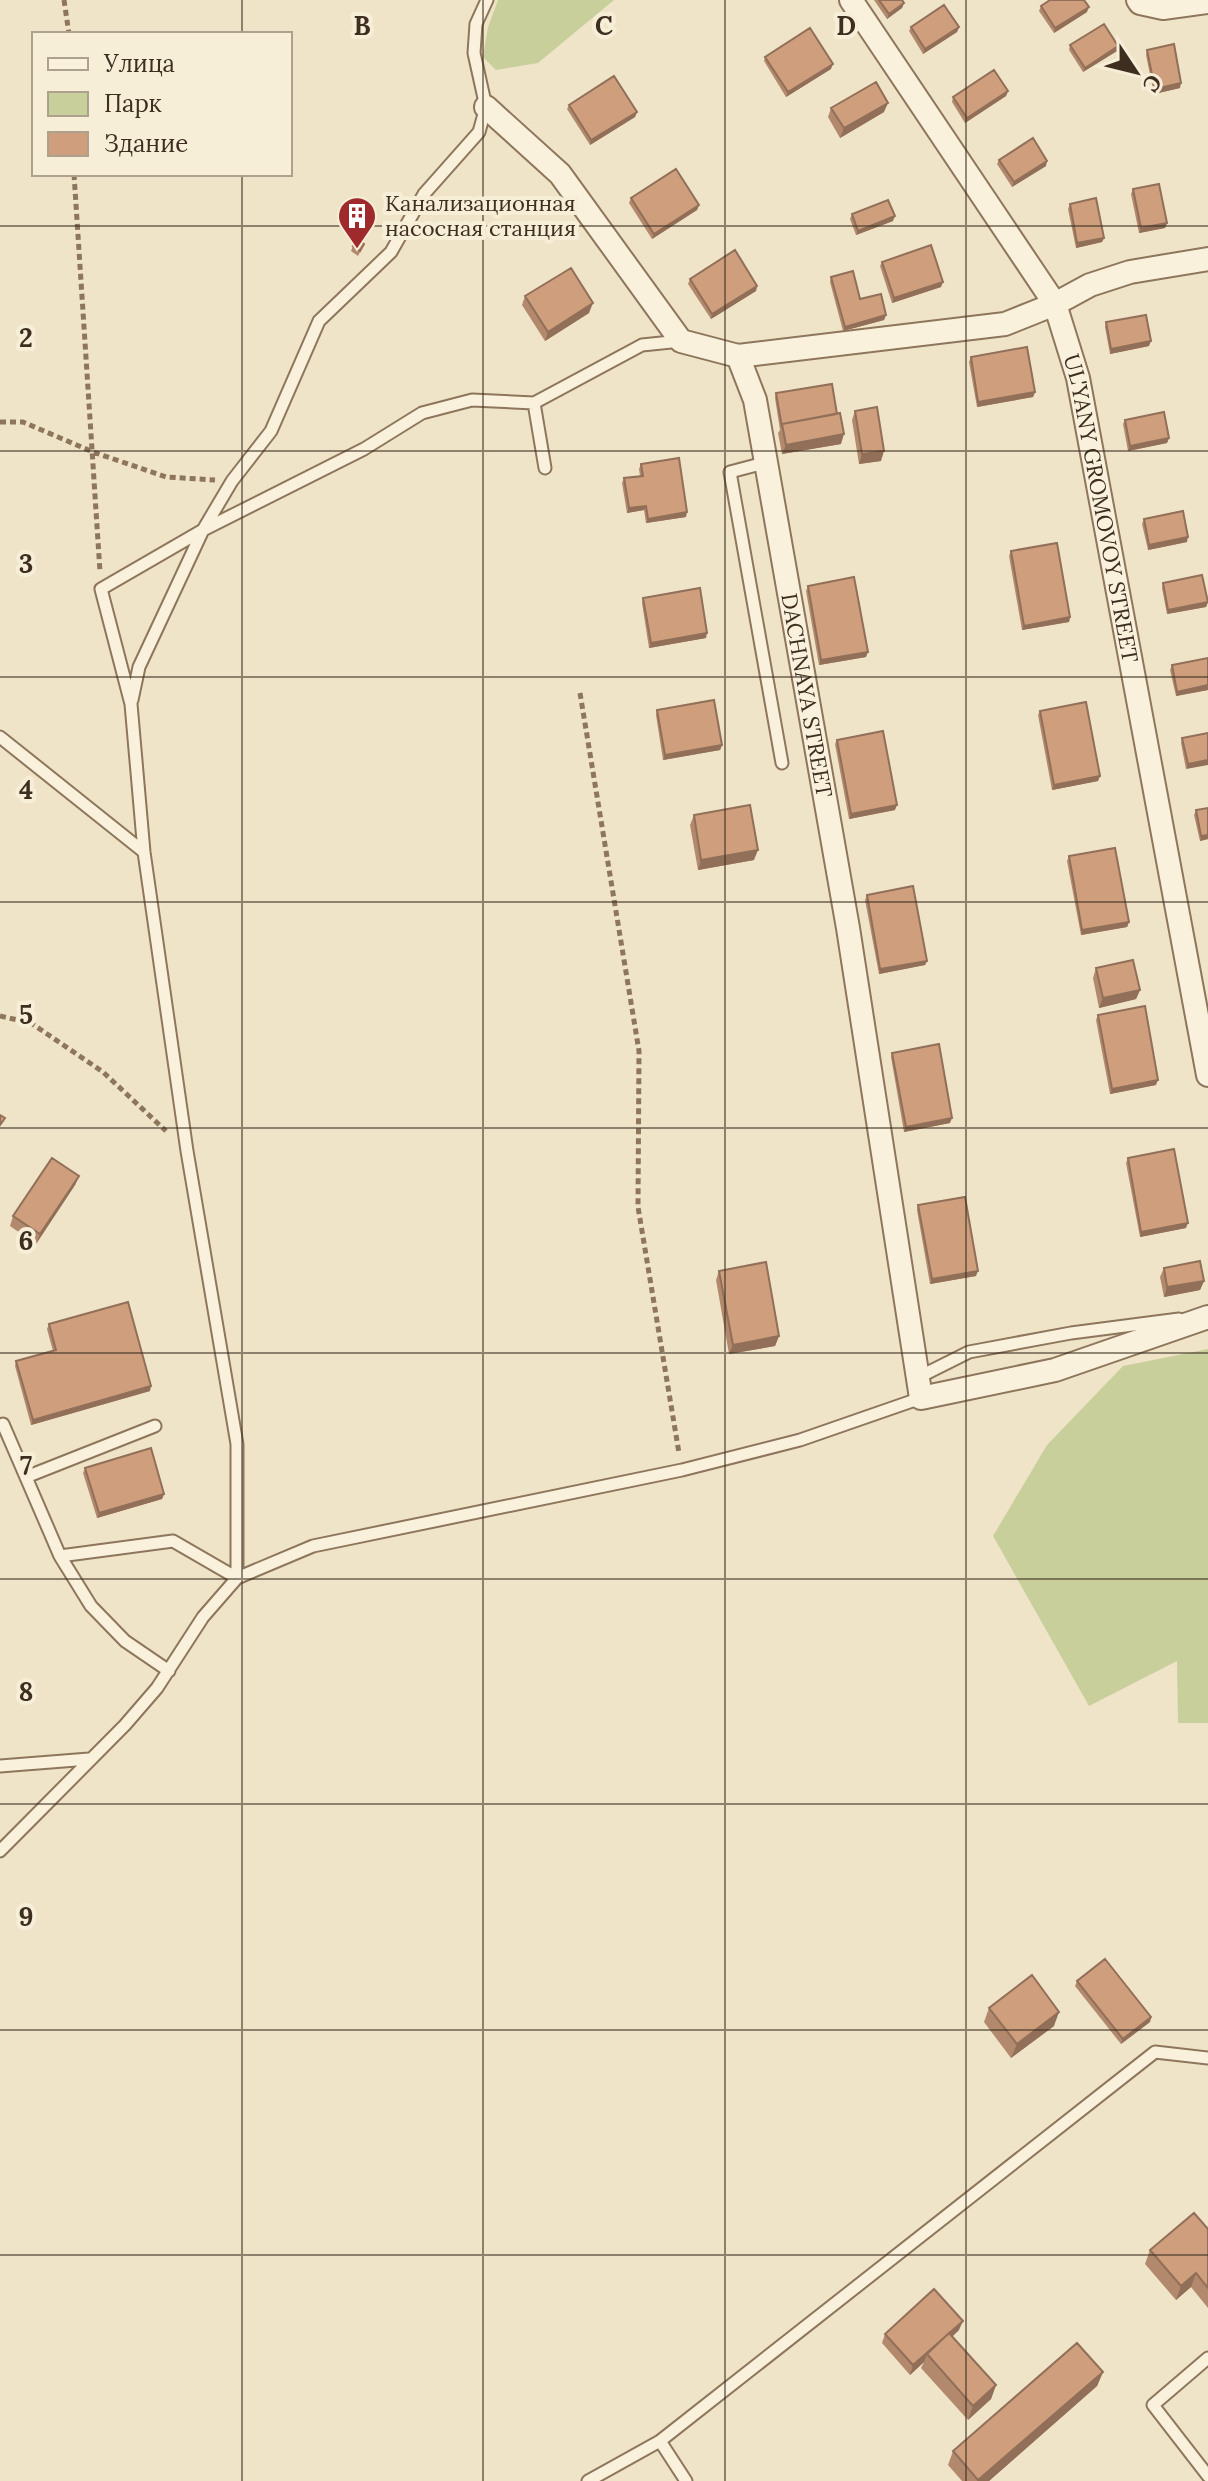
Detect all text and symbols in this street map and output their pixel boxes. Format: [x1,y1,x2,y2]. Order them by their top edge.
text: B [353,9,371,42]
text: C [595,9,613,42]
text: D [836,9,856,42]
legend [32,32,292,176]
north arrow [1096,32,1176,112]
text: Улица [103,48,175,79]
text: С [1137,69,1168,98]
text: Парк [104,88,162,119]
text: Здание [104,128,188,159]
place label: Канализационная насосная станция [385,189,576,242]
building icon: Канализационная насосная станция [336,195,378,250]
text: 2 [19,321,33,354]
street label: UL'YANY GROMOVOY STREET [1057,351,1145,665]
text: 3 [19,547,33,580]
street label: DACHNAYA STREET [775,591,839,800]
text: 4 [19,773,33,806]
text: 5 [19,998,33,1031]
text: 6 [19,1224,33,1257]
text: 7 [20,1449,32,1482]
text: 8 [19,1675,33,1708]
text: 9 [19,1900,33,1933]

